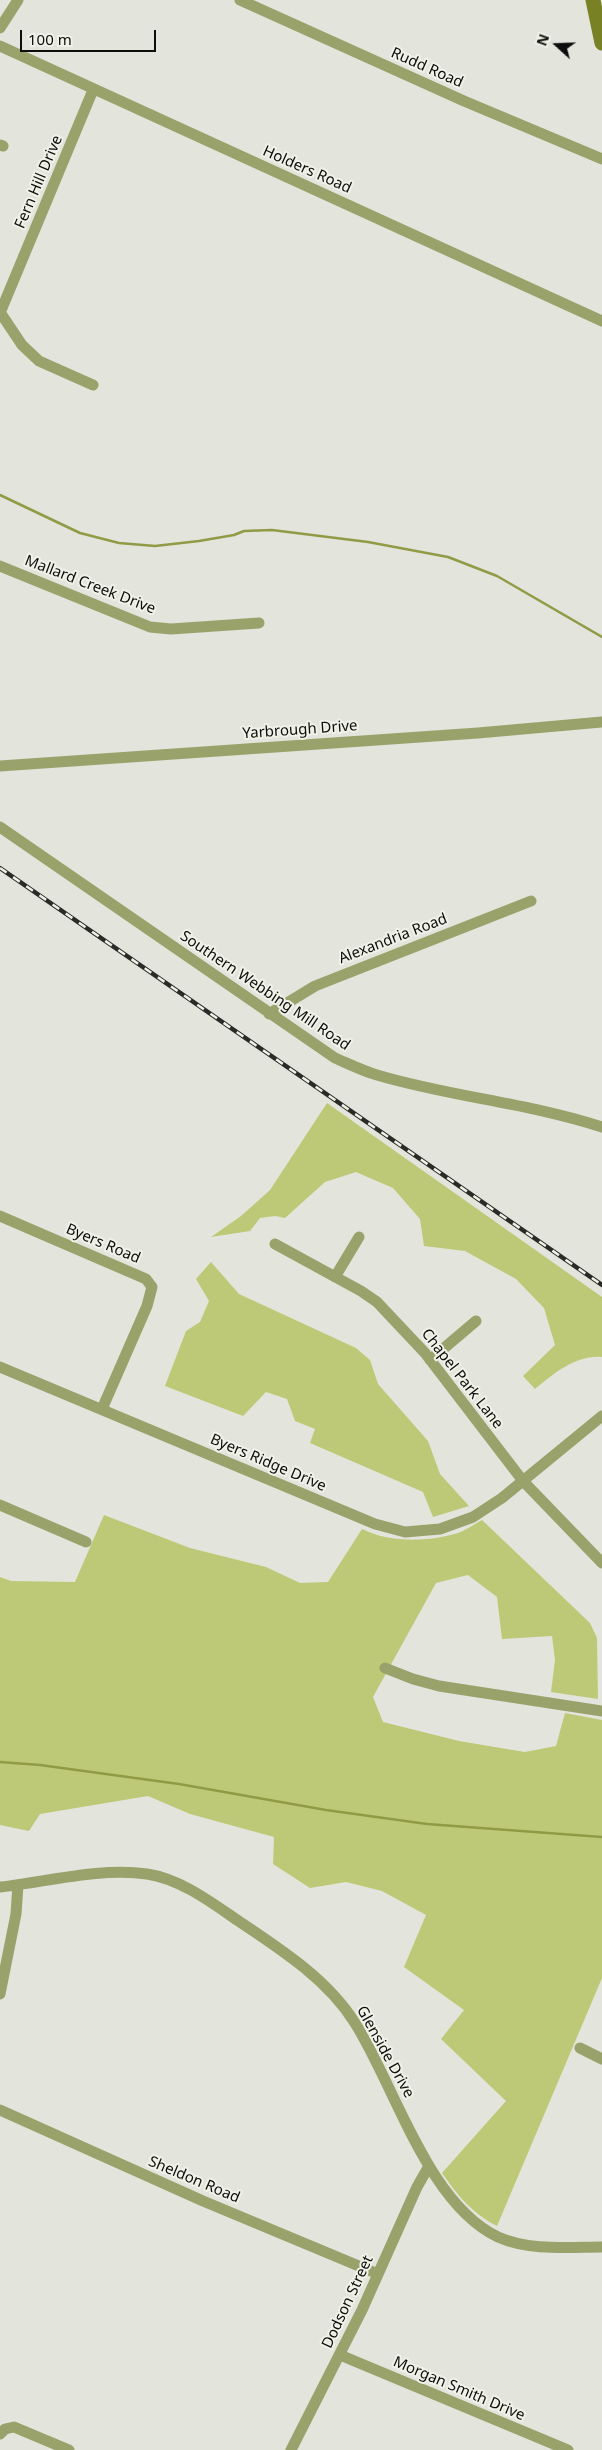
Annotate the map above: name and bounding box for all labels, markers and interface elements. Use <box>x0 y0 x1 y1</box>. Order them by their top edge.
scale bar <box>22 20 159 52</box>
north arrow <box>532 20 582 70</box>
text: 100 m <box>28 29 72 49</box>
text: N <box>532 31 553 48</box>
street label: Rudd Road <box>388 44 466 92</box>
street label: Fern Hill Drive <box>11 133 67 231</box>
street label: Holders Road <box>260 142 354 198</box>
street label: Mallard Creek Drive <box>22 552 158 618</box>
street label: Yarbrough Drive <box>242 717 358 743</box>
street label: Alexandria Road <box>336 910 450 968</box>
street label: Southern Webbing Mill Road <box>177 927 353 1055</box>
street label: Byers Road <box>63 1220 143 1268</box>
street label: Chapel Park Lane <box>417 1325 507 1433</box>
street label: Byers Ridge Drive <box>207 1430 329 1496</box>
street label: Glenside Drive <box>352 2003 418 2101</box>
street label: Sheldon Road <box>146 2153 242 2207</box>
street label: Dodson Street <box>319 2253 377 2351</box>
street label: Morgan Smith Drive <box>390 2353 528 2425</box>

